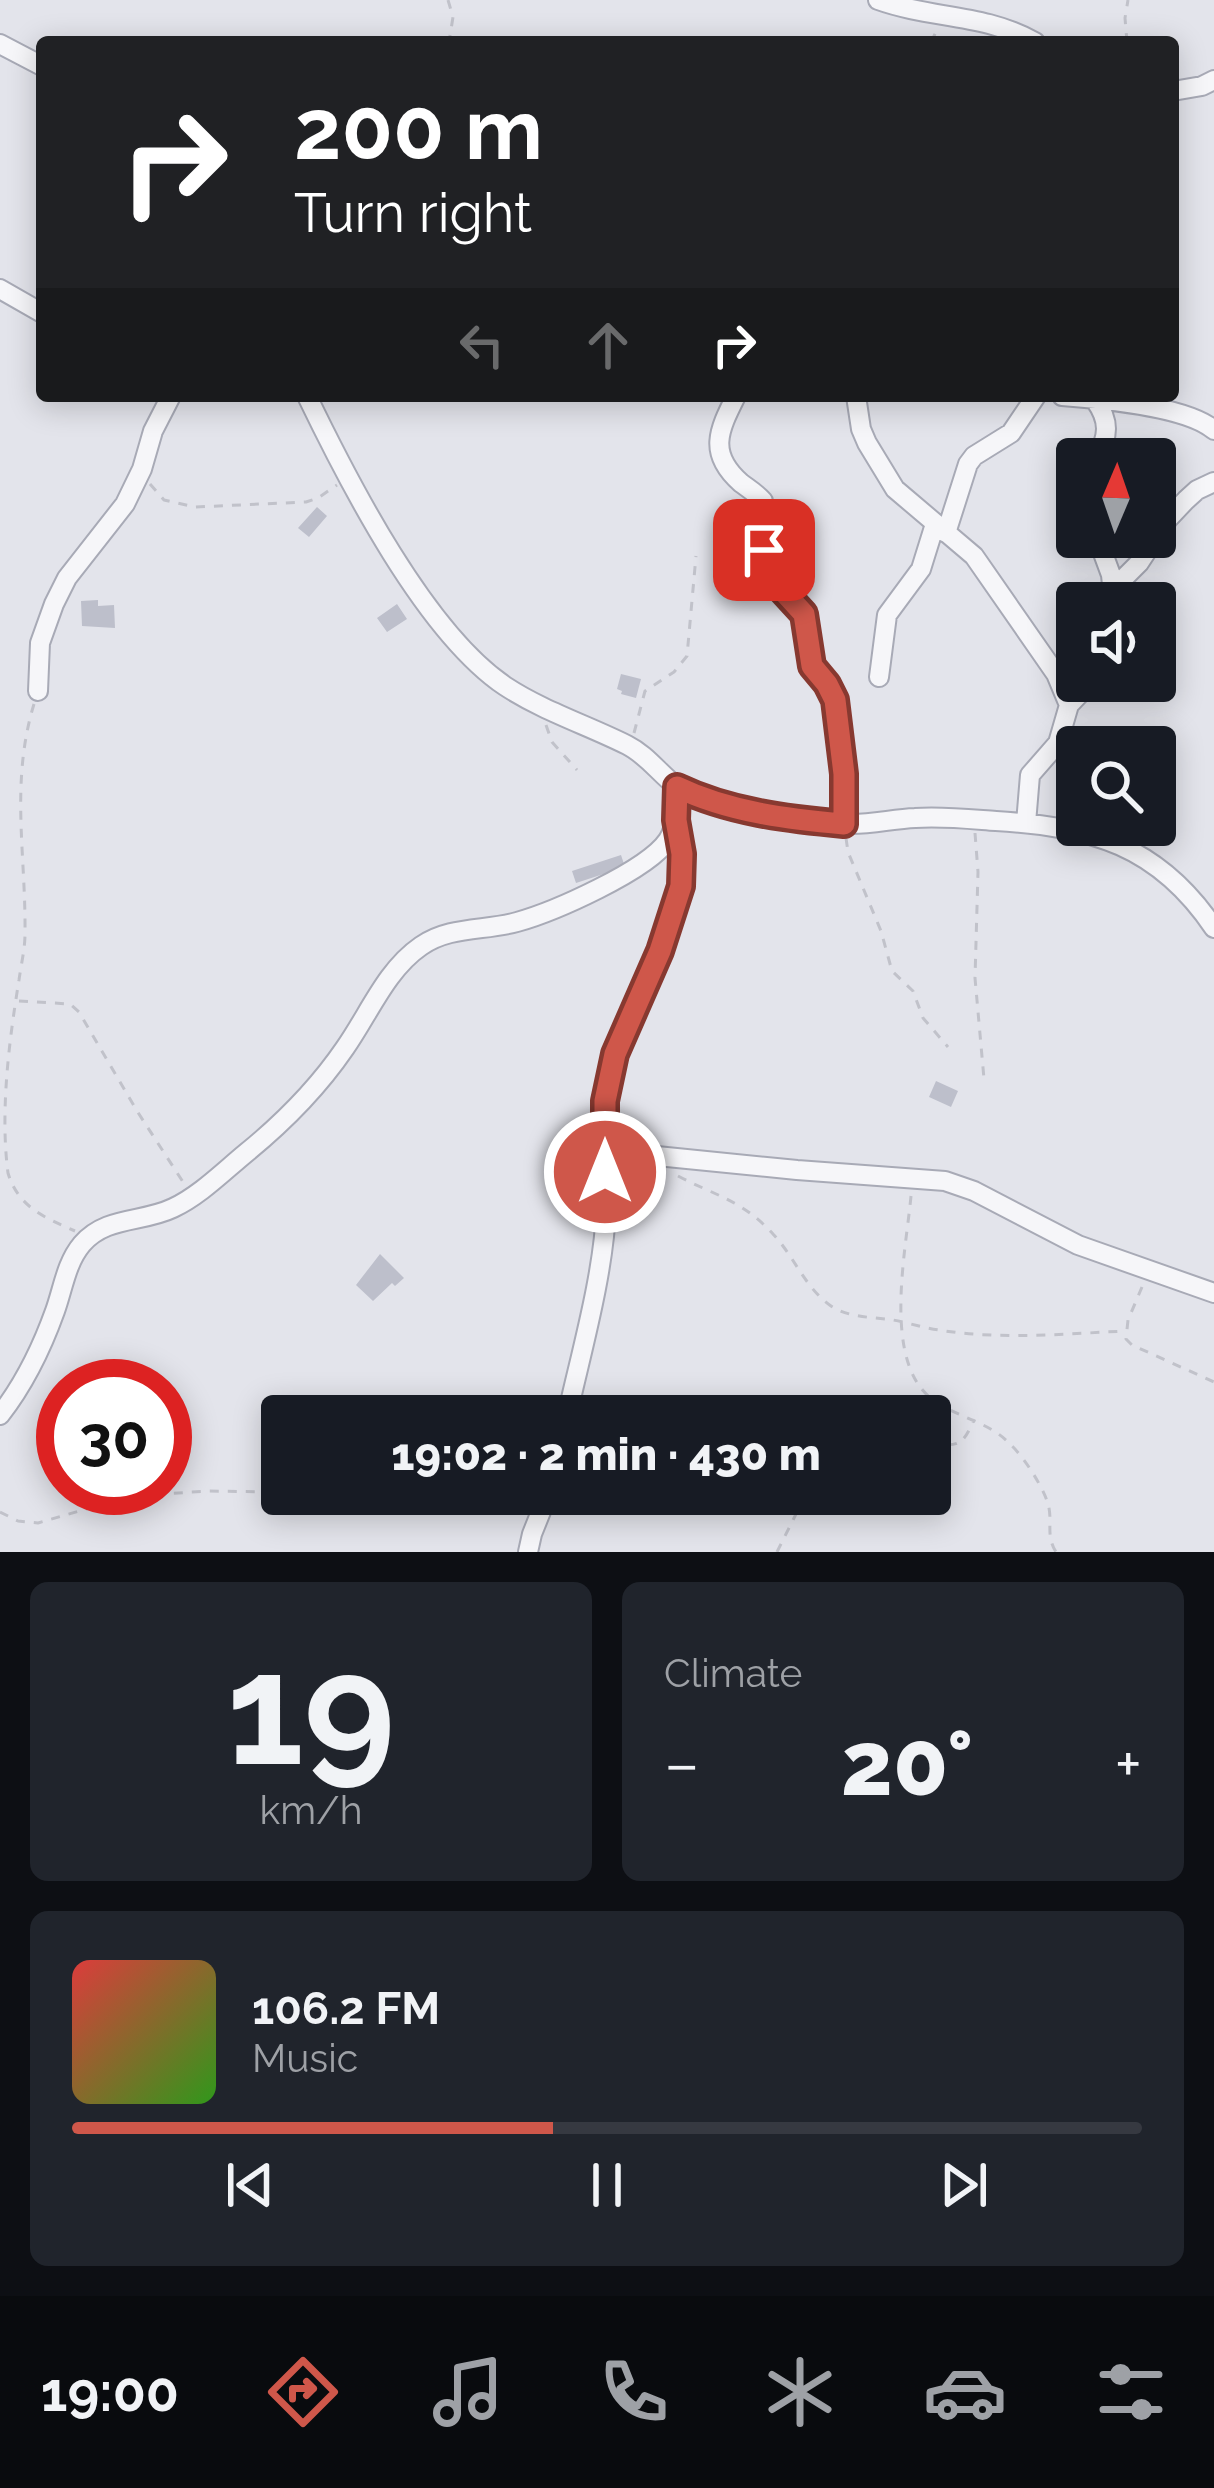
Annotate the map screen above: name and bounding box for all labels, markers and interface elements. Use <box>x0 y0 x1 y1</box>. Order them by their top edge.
text: 200 m <box>294 80 543 179</box>
icon: right <box>96 84 252 240</box>
text: Turn right <box>294 181 532 245</box>
icon: left <box>449 312 515 378</box>
icon: ahead <box>575 312 641 378</box>
icon: right <box>701 312 767 378</box>
north arrow <box>1056 438 1176 558</box>
map controls <box>1056 438 1176 846</box>
pin <box>713 499 815 601</box>
icon: arrive <box>731 517 797 583</box>
button: sound <box>1056 582 1176 702</box>
button: search <box>1056 726 1176 846</box>
position arrow <box>542 1109 668 1235</box>
speed limit sign: 30 <box>36 1359 192 1515</box>
text: 19:02 · 2 min · 430 m <box>391 1428 821 1481</box>
text: 19 <box>227 1617 395 1801</box>
text: Climate <box>664 1650 802 1696</box>
text: 20° <box>841 1710 973 1816</box>
text: − <box>664 1725 700 1802</box>
text: + <box>1115 1725 1142 1802</box>
text: km/h <box>260 1787 362 1833</box>
text: 106.2 FM <box>252 1982 440 2035</box>
text: Music <box>252 2035 358 2081</box>
icon: previous <box>217 2152 283 2218</box>
icon: pause <box>574 2152 640 2218</box>
icon: next <box>931 2152 997 2218</box>
icon: directions <box>261 2350 345 2434</box>
icon: music <box>426 2350 510 2434</box>
icon: phone <box>592 2350 676 2434</box>
icon: climate <box>758 2350 842 2434</box>
icon: car <box>923 2350 1007 2434</box>
icon: filters <box>1089 2350 1173 2434</box>
text: 19:00 <box>41 2360 179 2424</box>

